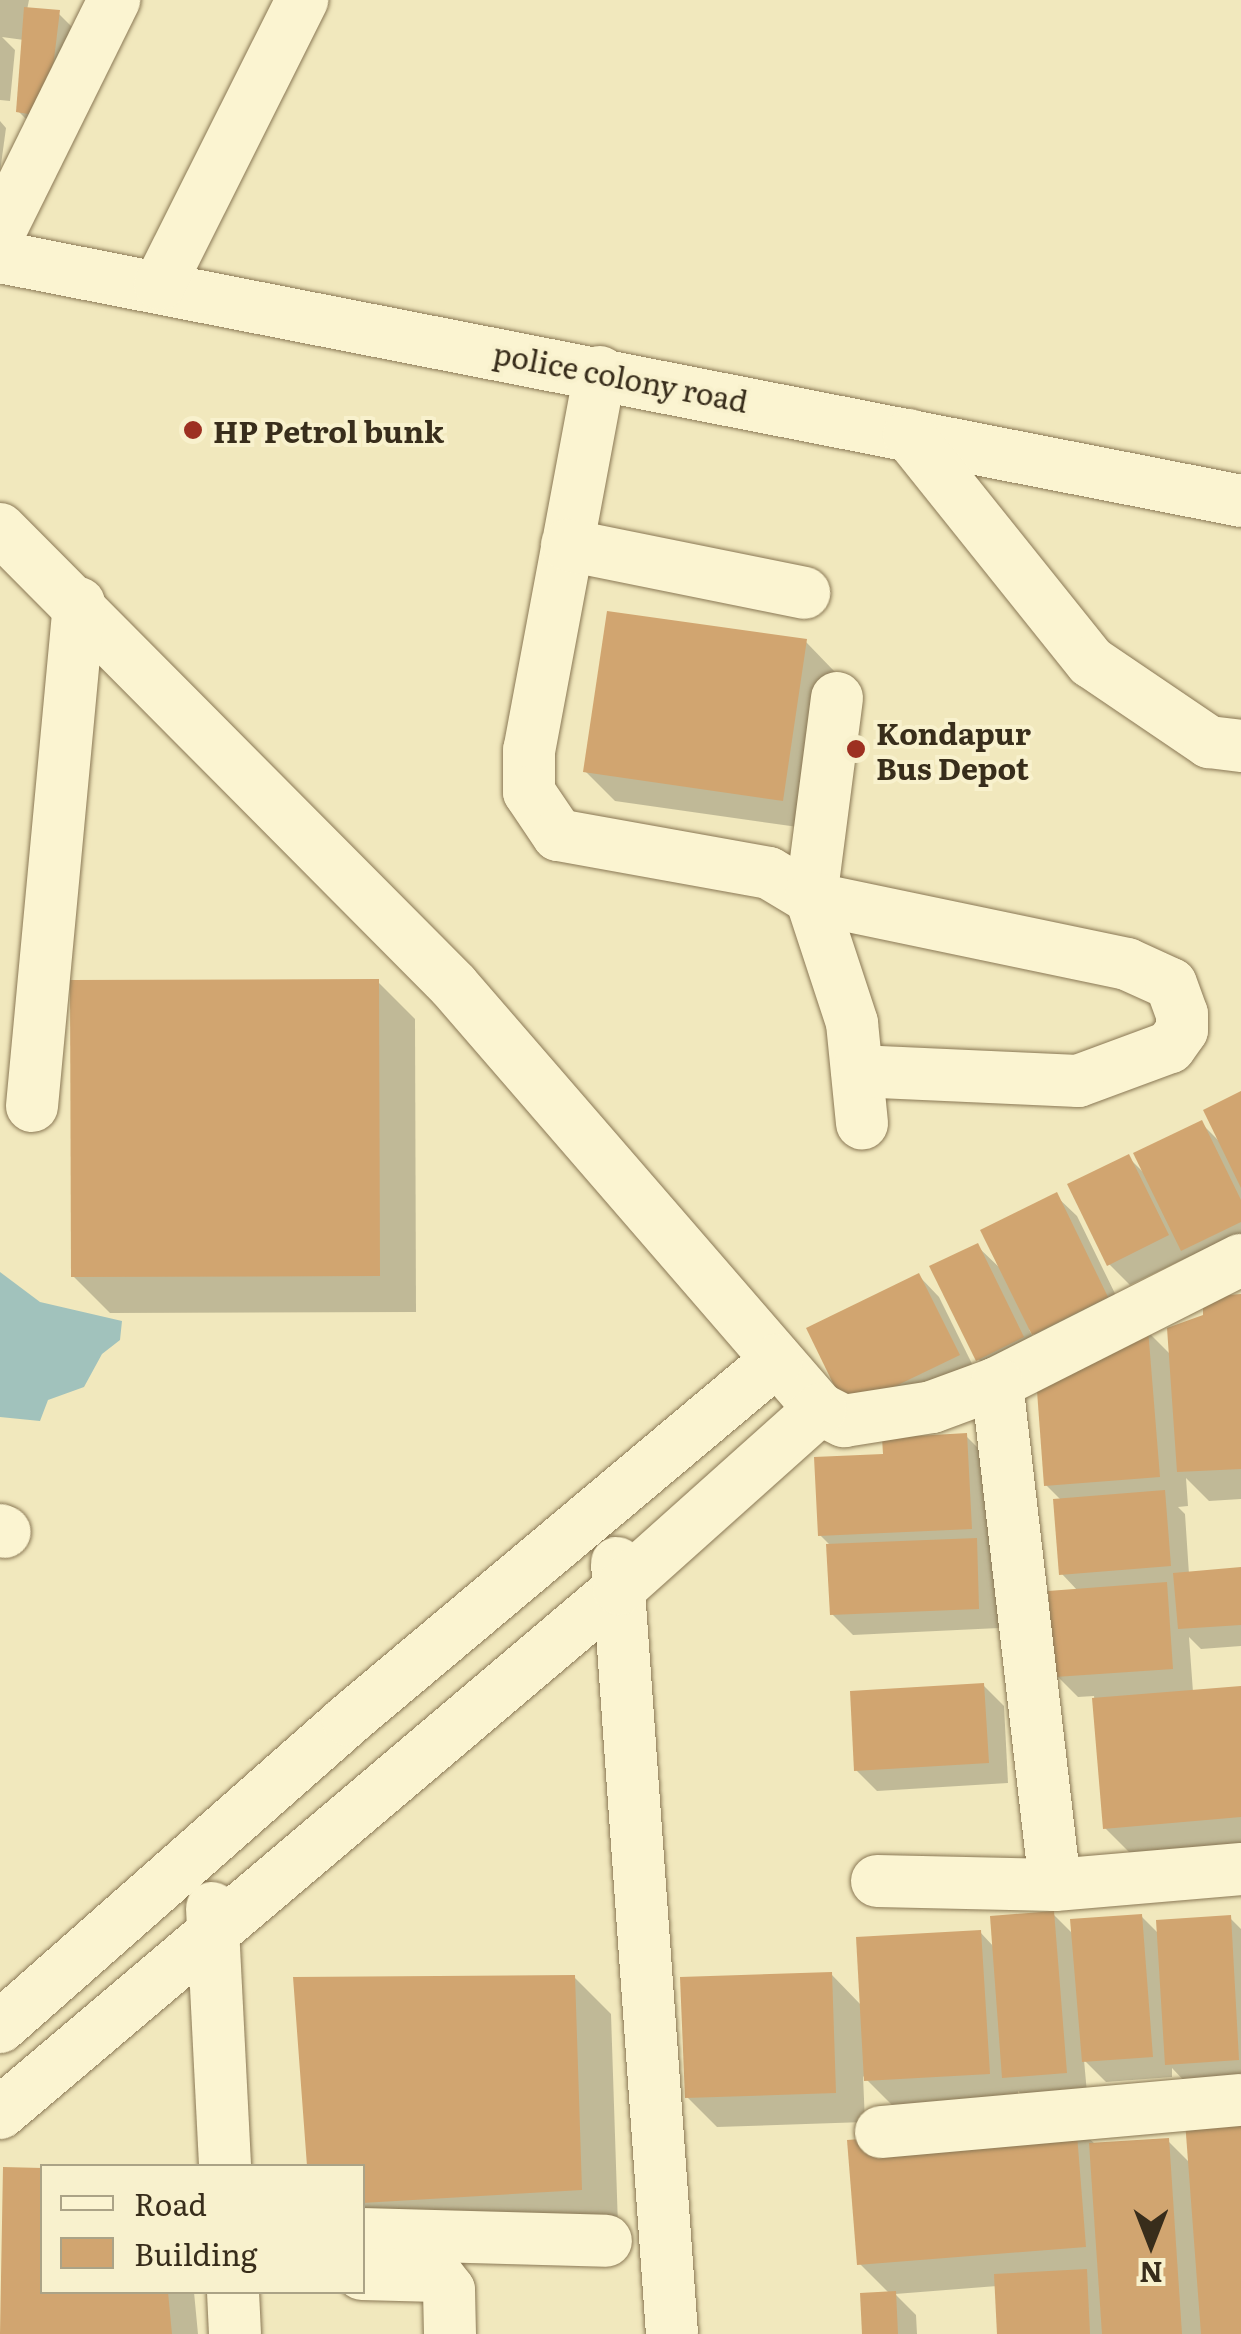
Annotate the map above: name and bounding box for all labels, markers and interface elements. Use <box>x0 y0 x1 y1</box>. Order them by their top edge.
street label: police colony road <box>491 334 751 418</box>
place label: HP Petrol bunk <box>213 412 444 448</box>
marker: HP Petrol bunk <box>182 419 204 441</box>
place label: Kondapur Bus Depot <box>876 714 1031 784</box>
marker: Kondapur Bus Depot <box>845 738 867 760</box>
legend <box>40 2164 365 2294</box>
text: Road <box>134 2181 207 2225</box>
north arrow <box>1101 2194 1201 2294</box>
text: Building <box>134 2231 258 2275</box>
text: N <box>1139 2253 1163 2295</box>

